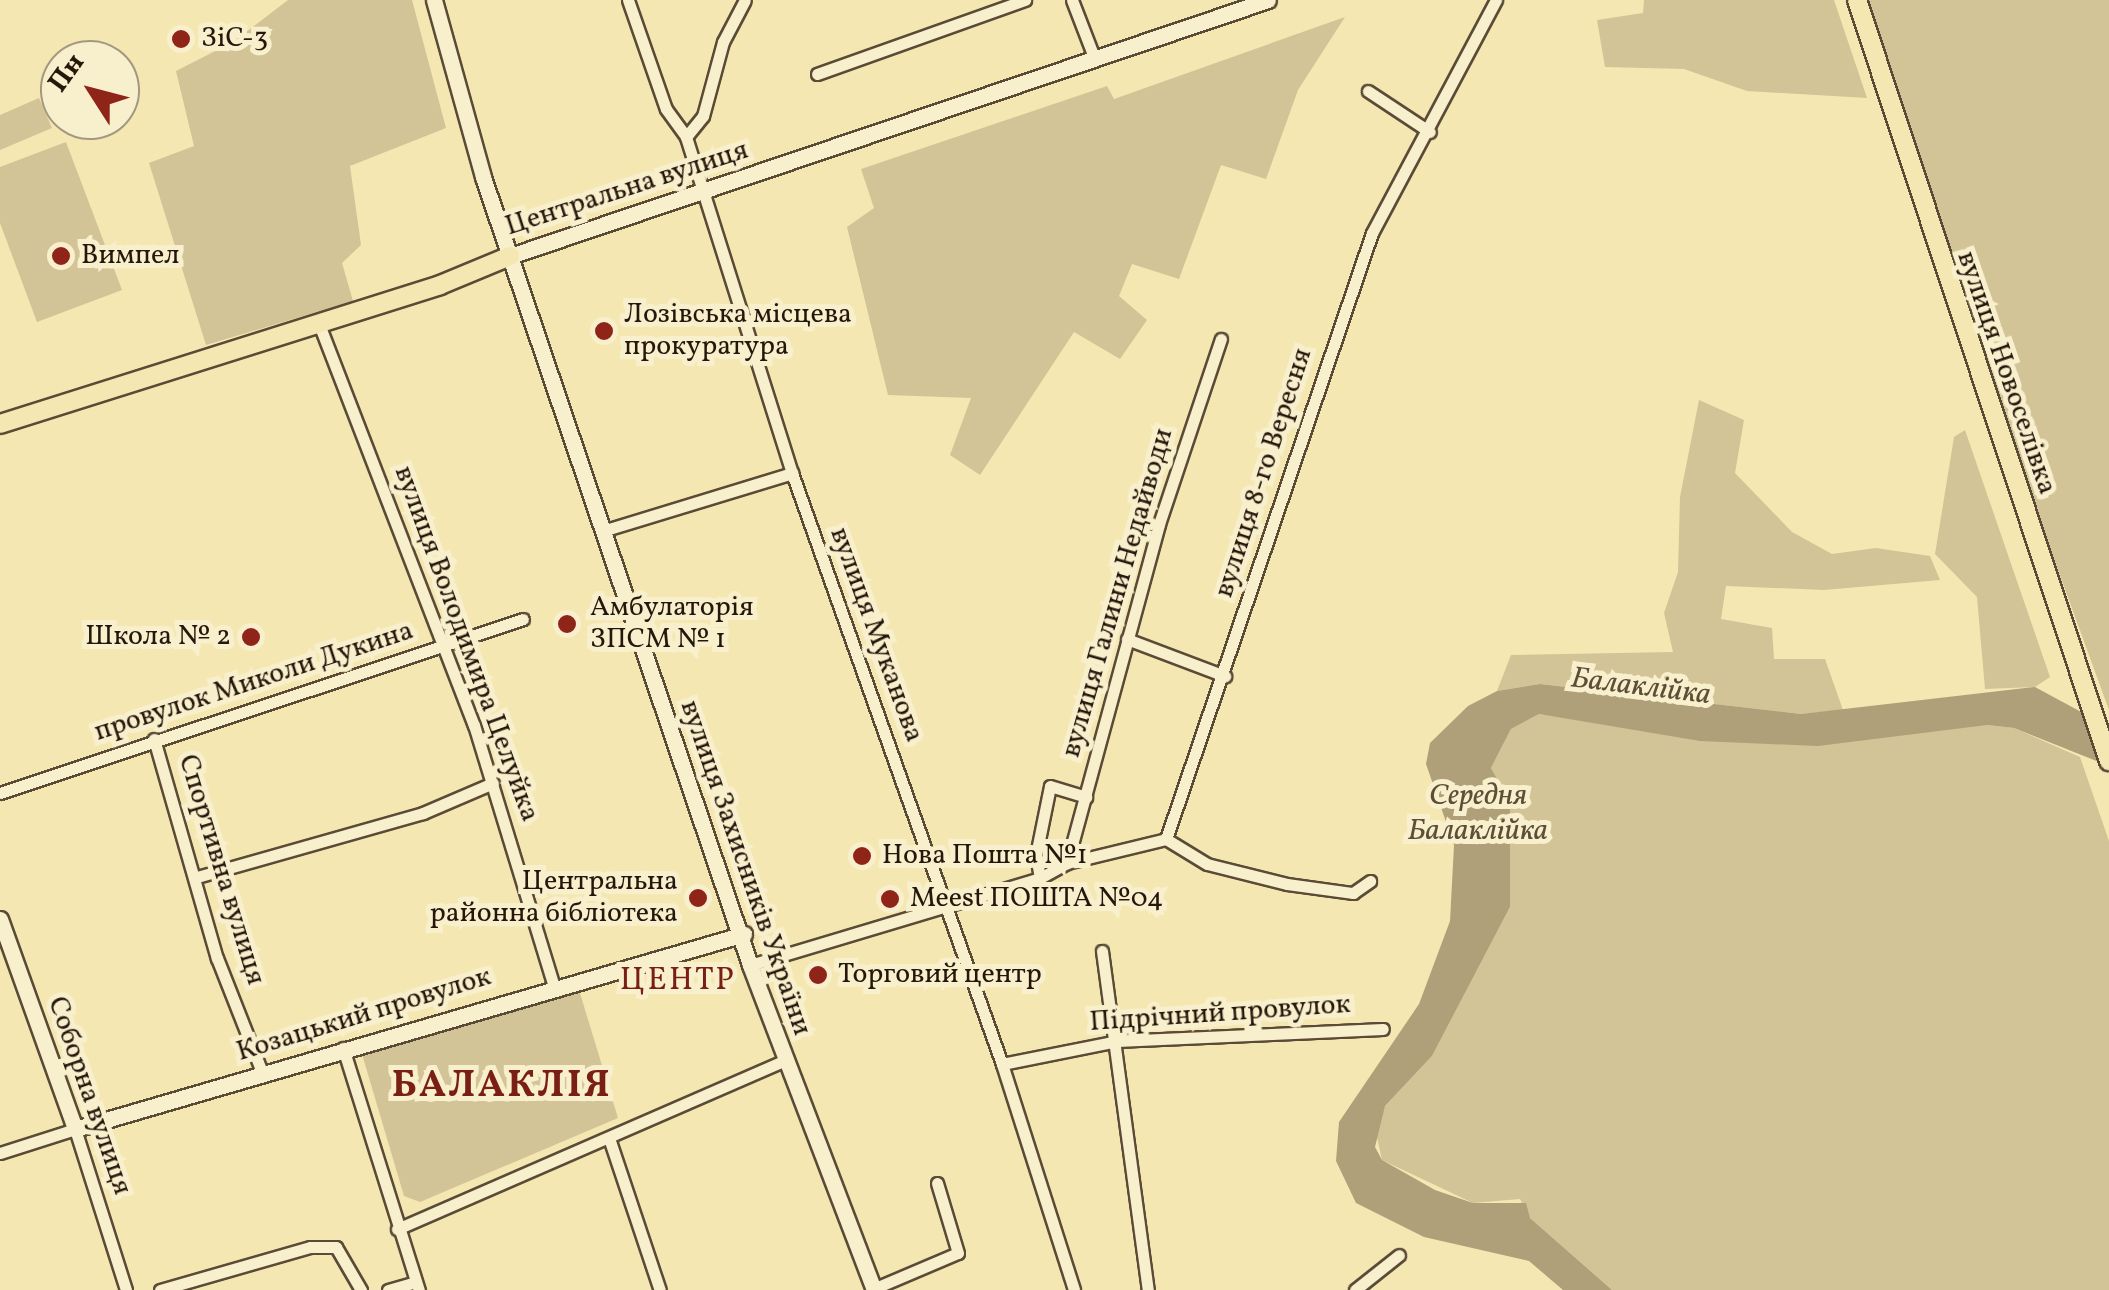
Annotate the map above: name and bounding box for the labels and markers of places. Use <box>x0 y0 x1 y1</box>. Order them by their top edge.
place label: ЗіС-3 <box>201 22 268 56</box>
marker: ЗіС-3 <box>170 28 192 50</box>
place label: Вимпел <box>81 239 180 273</box>
marker: Вимпел <box>50 245 72 267</box>
place label: Лозівська місцева прокуратура <box>624 298 852 364</box>
marker: Лозівська місцева прокуратура <box>593 320 615 342</box>
place label: Амбулаторія ЗПСМ № 1 <box>590 591 754 657</box>
marker: Амбулаторія ЗПСМ № 1 <box>554 611 580 637</box>
place label: Школа № 2 <box>85 620 231 654</box>
marker: Школа № 2 <box>240 626 262 648</box>
place label: Нова Пошта №1 <box>882 839 1088 873</box>
marker: Нова Пошта №1 <box>851 845 873 867</box>
place label: Центральна районна бібліотека <box>430 865 678 931</box>
place label: Meest ПОШТА №04 <box>910 882 1164 916</box>
marker: Центральна районна бібліотека <box>687 887 709 909</box>
marker: Meest ПОШТА №04 <box>879 888 901 910</box>
place label: Торговий центр <box>838 958 1042 992</box>
marker: Торговий центр <box>807 964 829 986</box>

